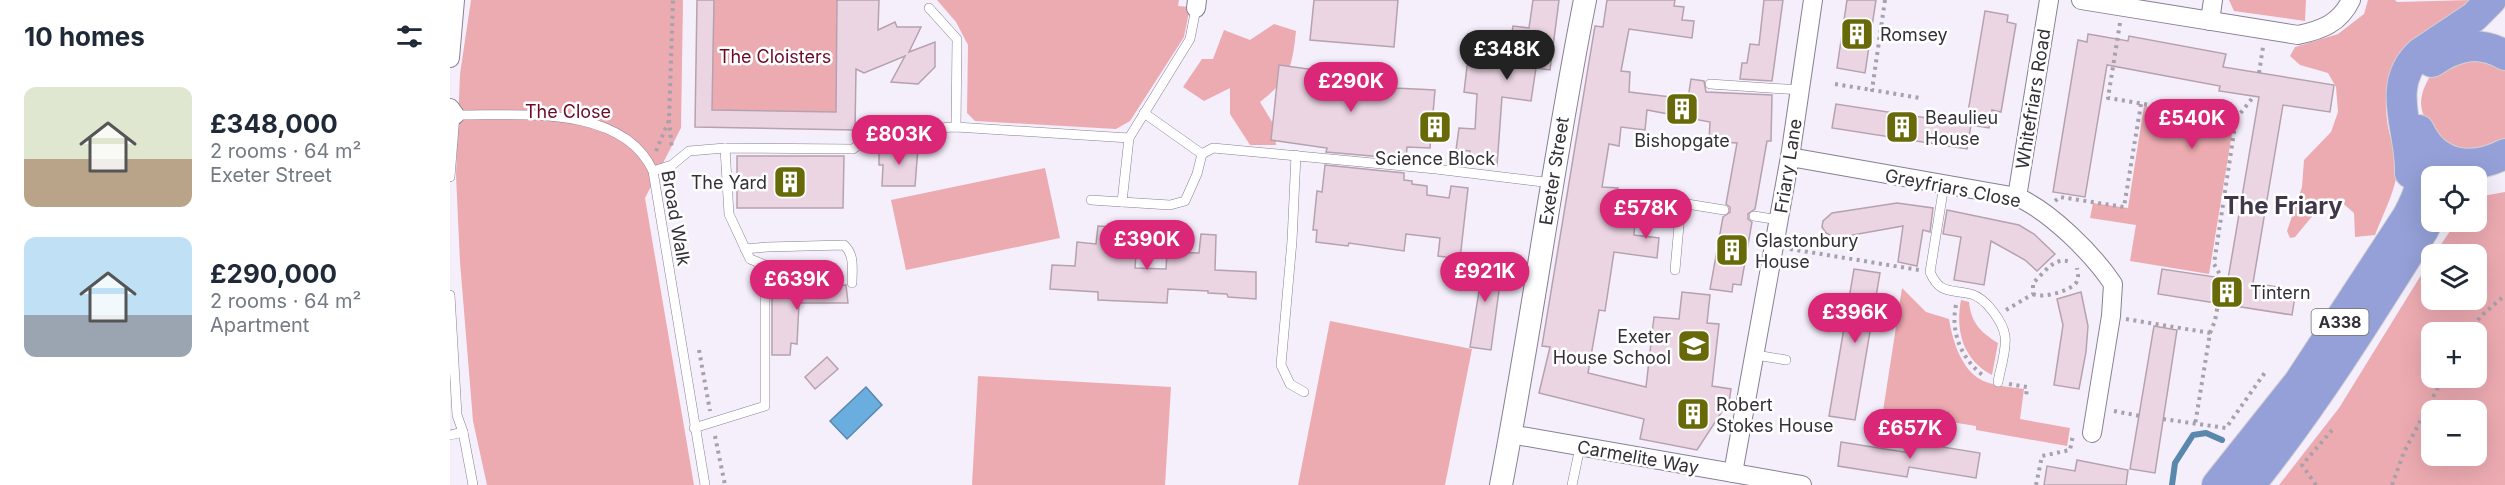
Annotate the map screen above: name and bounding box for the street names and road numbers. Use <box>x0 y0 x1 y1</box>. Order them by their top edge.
street label: Whitefriars Road <box>2012 27 2054 171</box>
street label: Exeter Street <box>1535 115 1573 227</box>
street label: Friary Lane <box>1770 117 1806 215</box>
street label: Greyfriars Close <box>1883 165 2023 211</box>
street label: Broad Walk <box>657 169 695 267</box>
road number: A338 <box>2312 309 2368 335</box>
street label: Carmelite Way <box>1575 436 1701 478</box>

